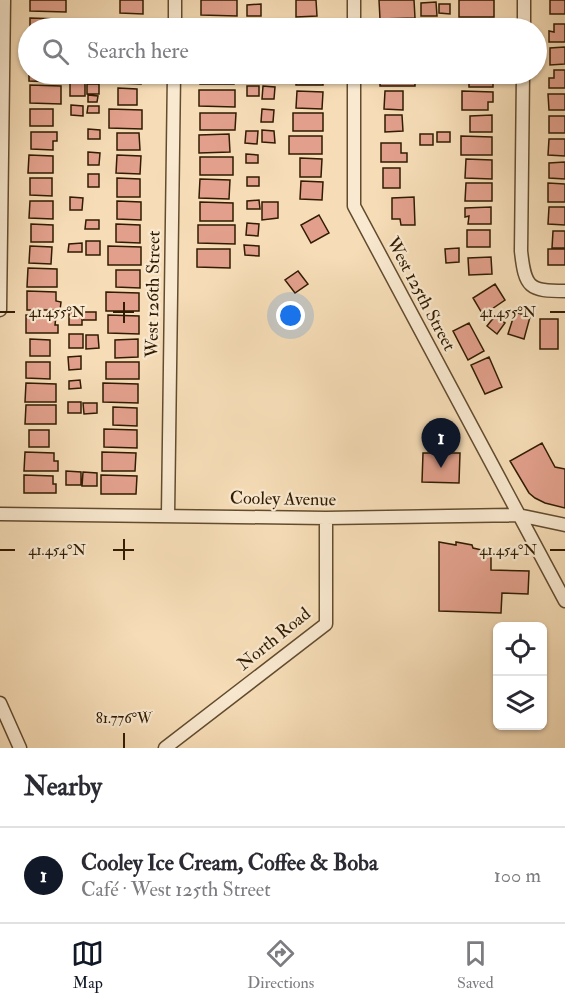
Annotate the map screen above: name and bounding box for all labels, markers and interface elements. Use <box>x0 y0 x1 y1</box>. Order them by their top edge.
search box <box>18 18 547 84</box>
icon: search <box>39 35 72 68</box>
text: Search here <box>87 37 189 65</box>
street label: West 126th Street <box>140 230 166 359</box>
street label: West 125th Street <box>381 232 461 355</box>
your location <box>276 301 305 330</box>
text: 41.455°N <box>29 303 86 322</box>
text: 41.455°N <box>480 303 537 322</box>
pin: 1 <box>422 418 460 468</box>
street label: Cooley Avenue <box>230 487 337 511</box>
text: 41.454°N <box>28 541 86 560</box>
text: 41.454°N <box>479 541 537 560</box>
street label: North Road <box>233 602 315 676</box>
map controls <box>493 622 547 730</box>
button: locate <box>493 622 547 676</box>
button: layers <box>493 676 547 730</box>
text: 81.776°W <box>96 709 153 728</box>
text: Nearby <box>24 771 102 803</box>
text: Cooley Ice Cream, Coffee & Boba <box>81 849 378 877</box>
text: 1 <box>40 863 47 888</box>
text: 100 m <box>494 863 541 888</box>
text: Café · West 125th Street <box>81 877 271 902</box>
tab: Map <box>71 937 104 993</box>
tab: Directions <box>247 937 314 993</box>
tab: Saved <box>457 937 494 993</box>

